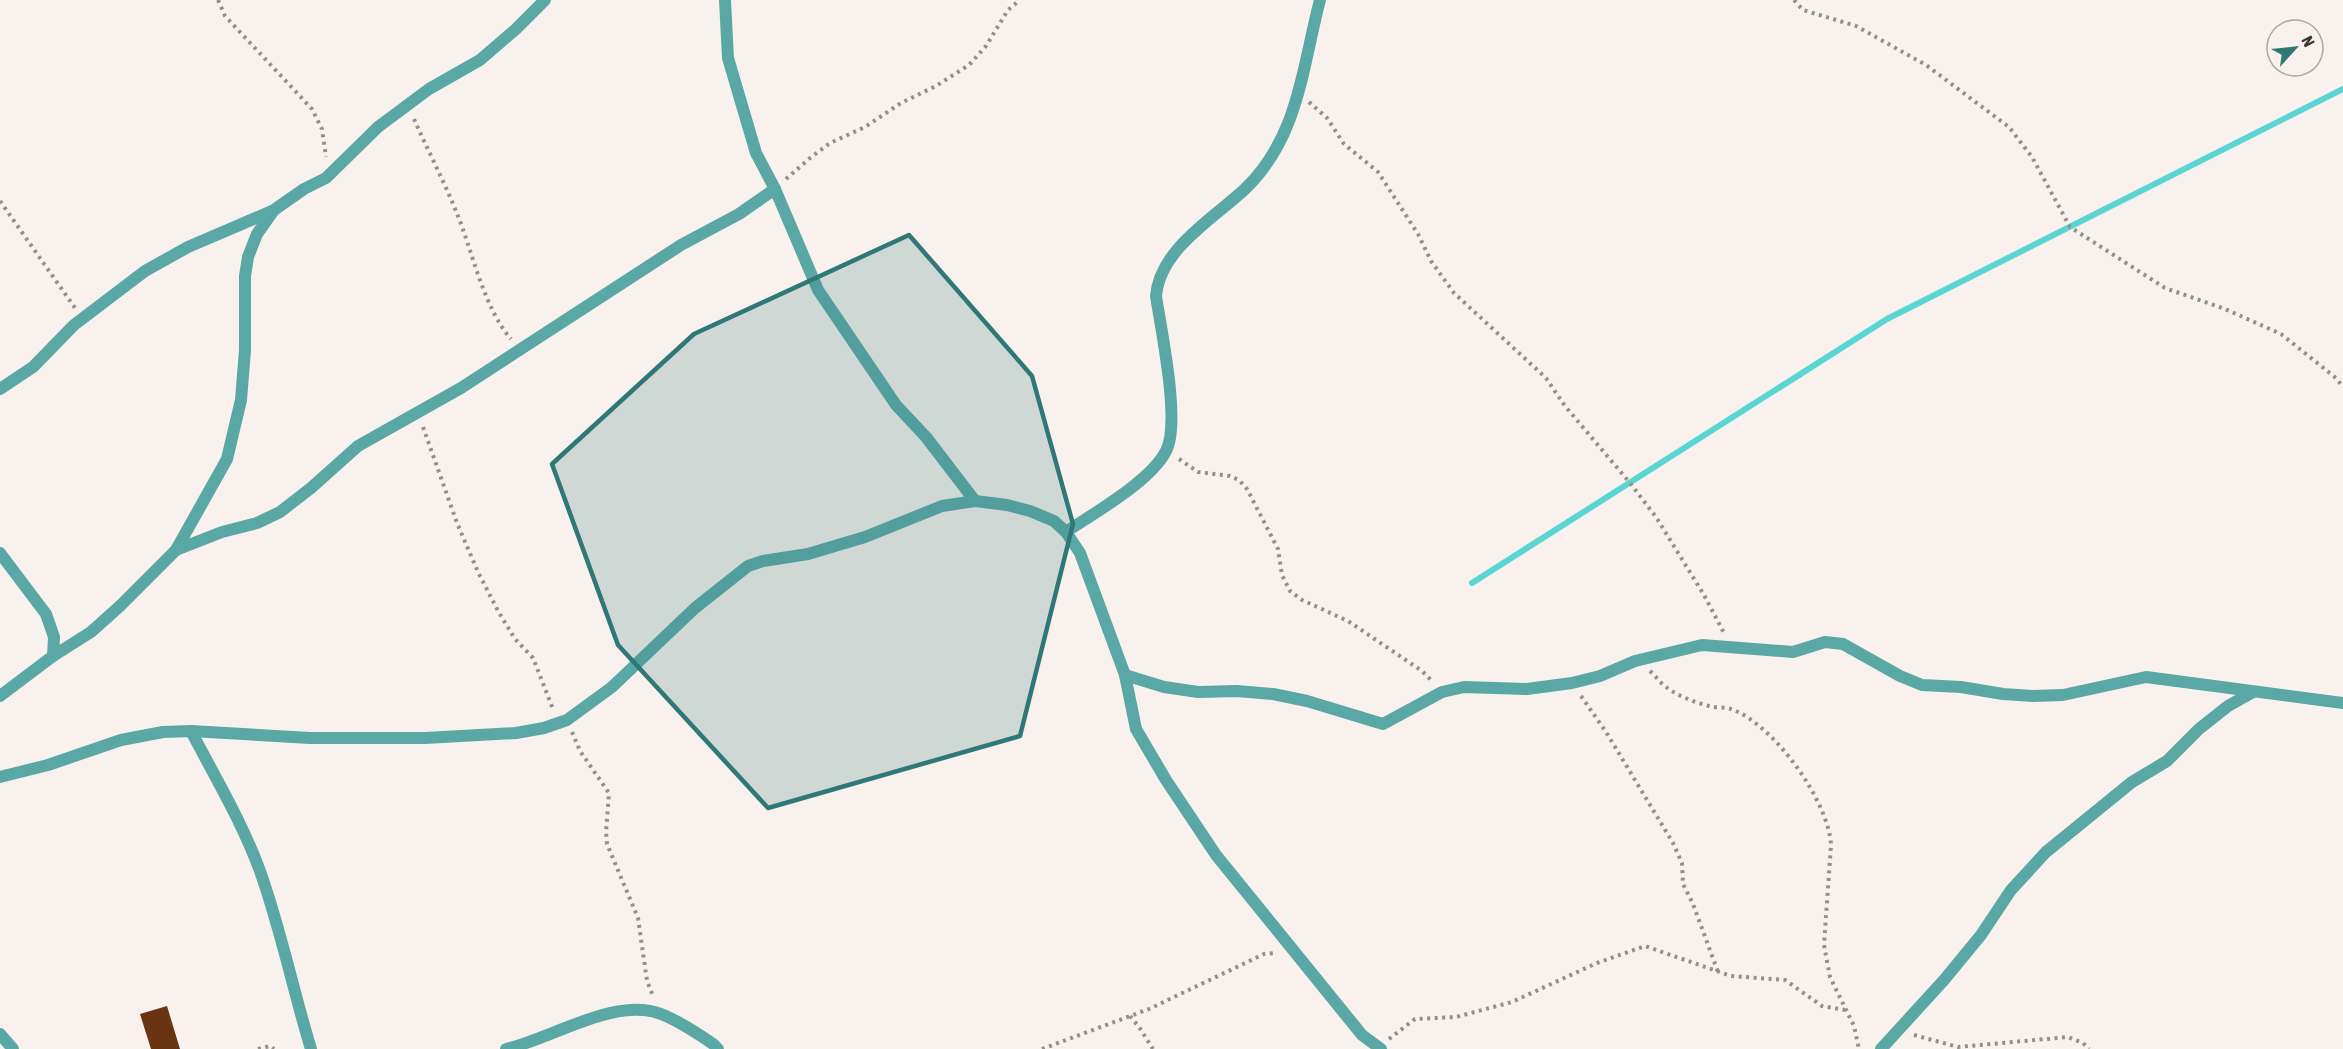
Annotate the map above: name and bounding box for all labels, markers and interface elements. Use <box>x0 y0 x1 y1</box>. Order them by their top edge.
north arrow <box>2265 18 2325 78</box>
text: N <box>2298 33 2319 49</box>

